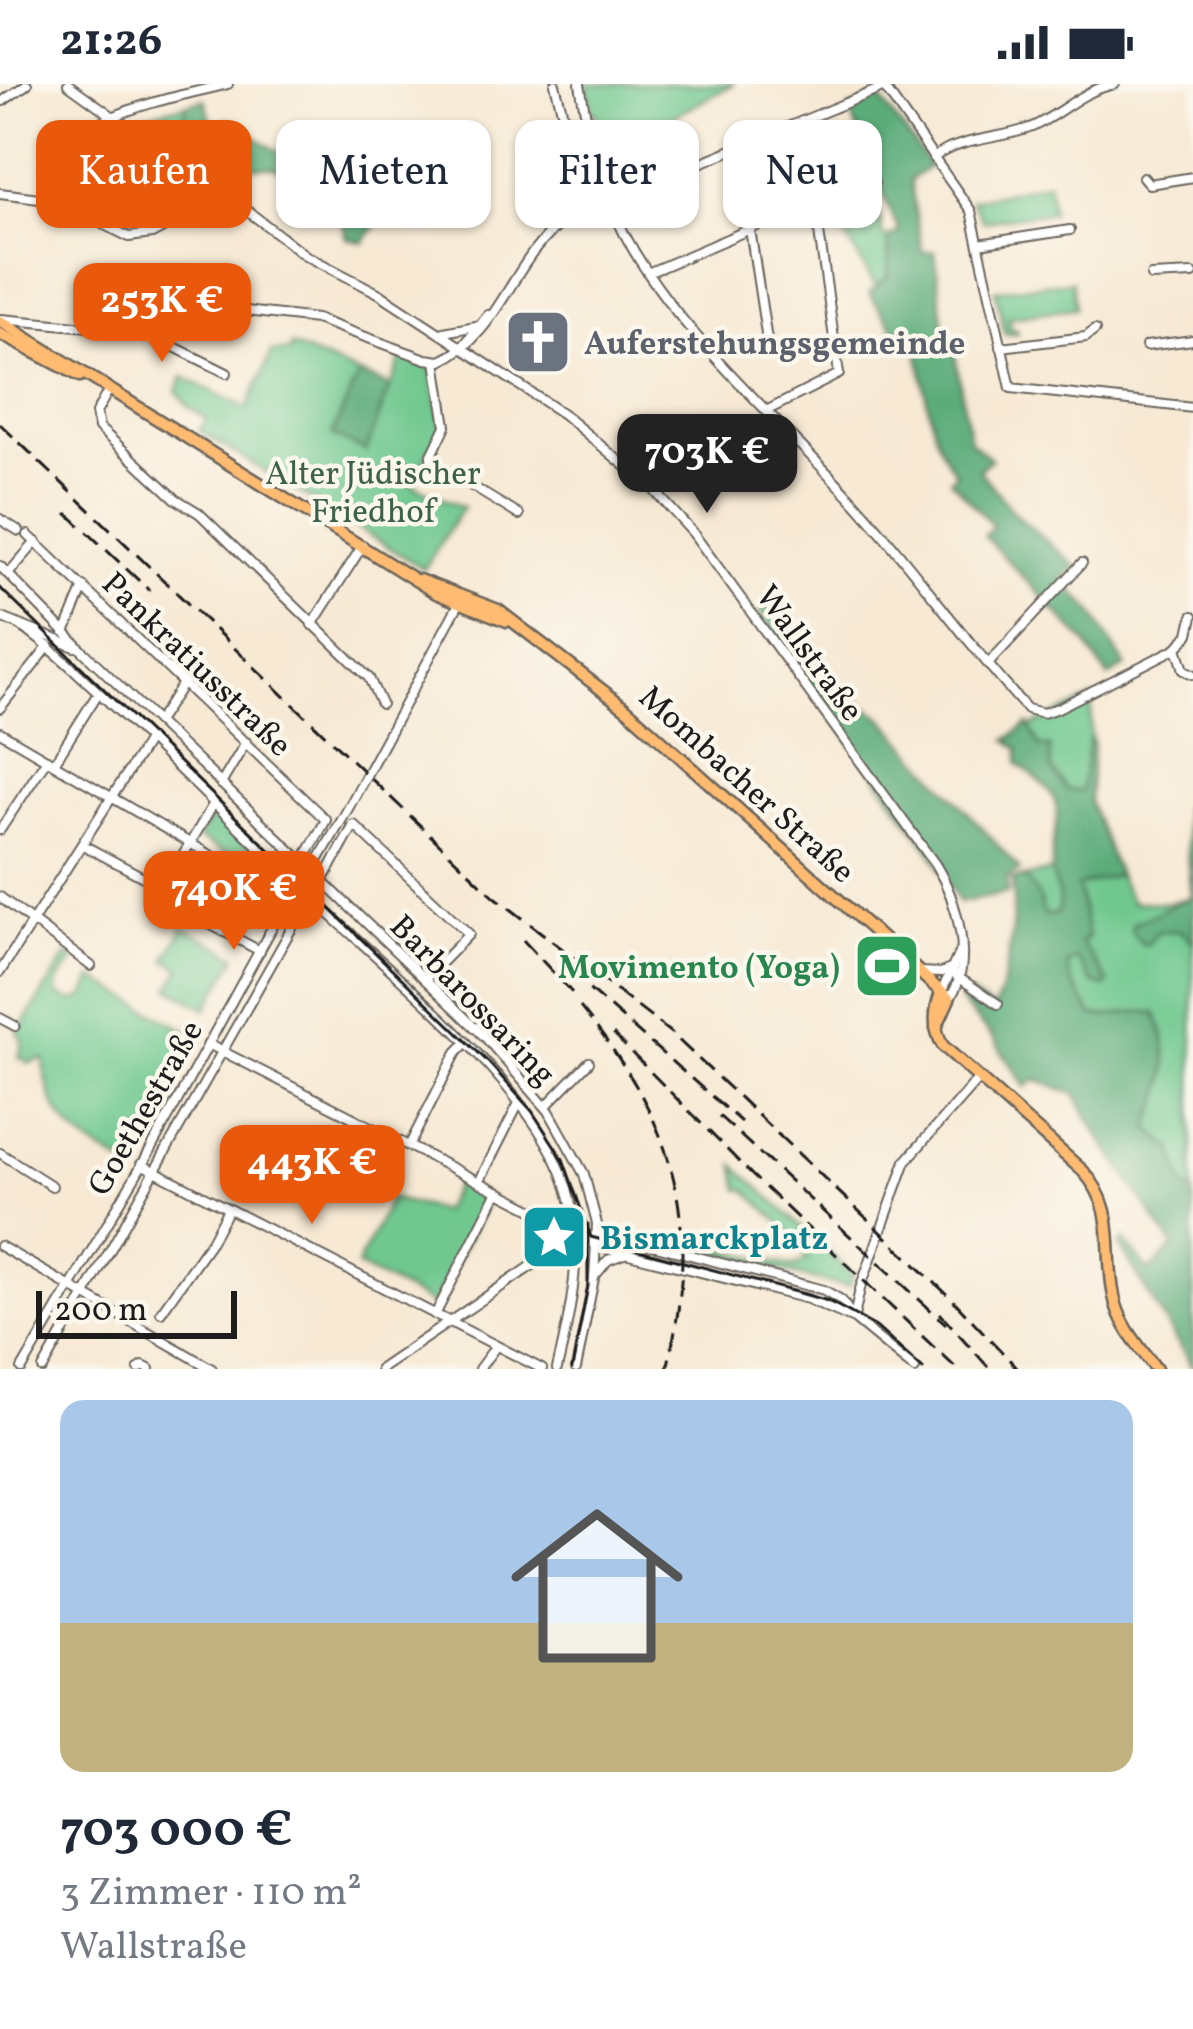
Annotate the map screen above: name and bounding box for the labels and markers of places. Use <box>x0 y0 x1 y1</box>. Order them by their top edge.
pin: 253K € <box>64 263 260 365</box>
church icon: Auferstehungsgemeinde <box>503 307 573 377</box>
place label: Auferstehungsgemeinde <box>584 323 965 369</box>
pin: 703K € <box>609 414 805 516</box>
pin: 740K € <box>136 851 332 953</box>
sports icon: Movimento (Yoga) <box>852 931 922 1001</box>
place label: Movimento (Yoga) <box>558 947 840 993</box>
pin: 443K € <box>214 1125 410 1227</box>
place icon: Bismarckplatz <box>519 1202 589 1272</box>
place label: Bismarckplatz <box>600 1218 828 1264</box>

